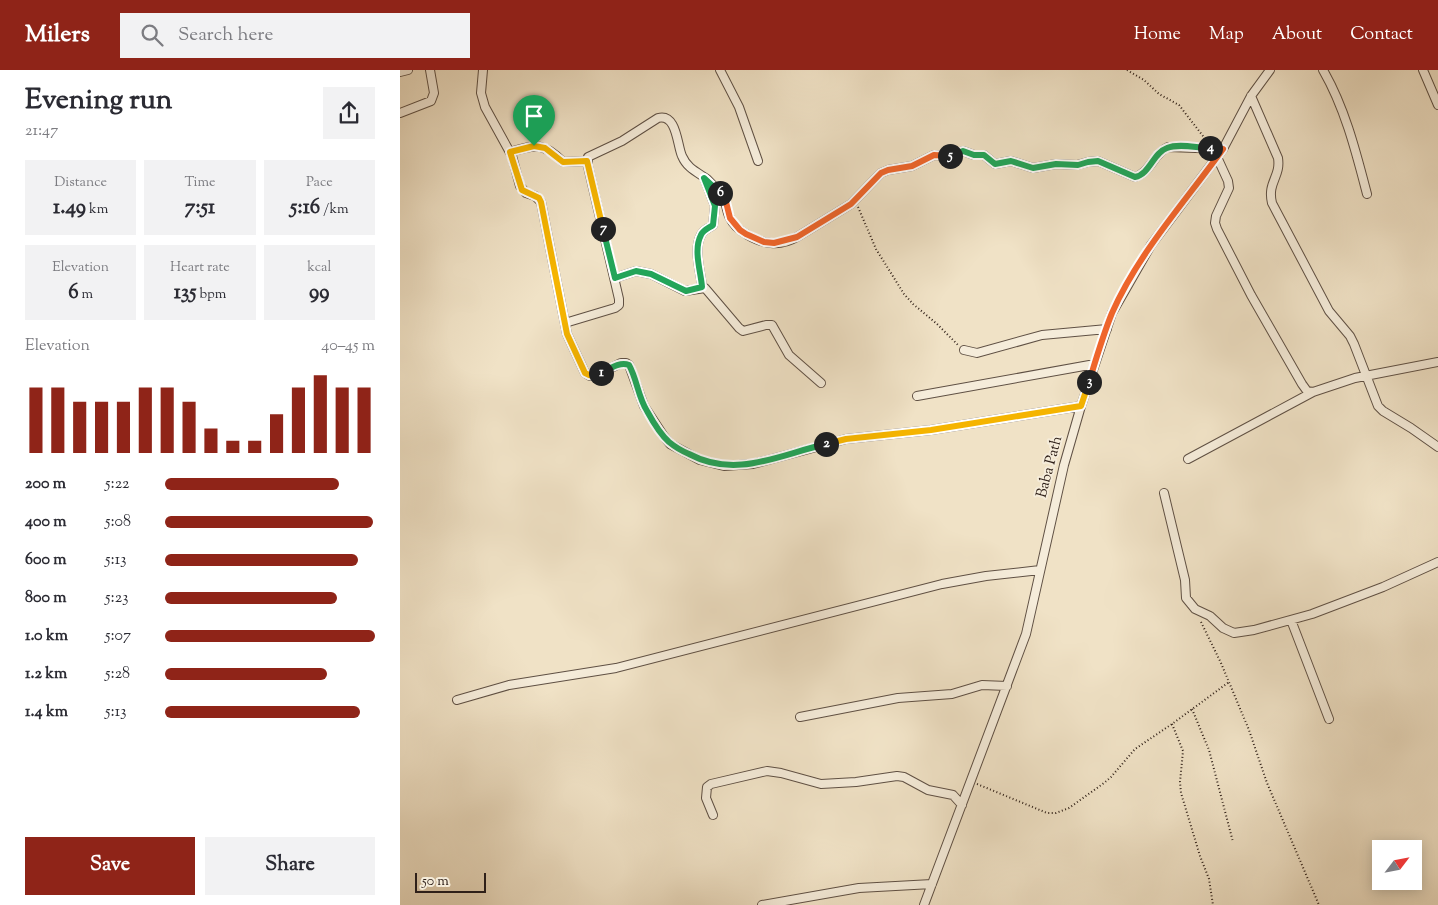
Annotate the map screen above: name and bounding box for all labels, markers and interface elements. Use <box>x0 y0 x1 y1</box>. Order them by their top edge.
search box <box>120 13 470 58</box>
text: Milers <box>25 18 90 52</box>
icon: search <box>138 21 166 49</box>
text: Search here <box>178 22 273 49</box>
text: Home <box>1134 22 1181 48</box>
text: Map <box>1209 22 1244 48</box>
text: About <box>1272 22 1322 48</box>
text: Contact <box>1350 22 1413 48</box>
text: Evening run <box>25 81 172 121</box>
button: share <box>323 87 375 139</box>
pin <box>513 95 555 146</box>
icon: arrive <box>520 102 548 130</box>
text: 21:47 <box>25 120 58 143</box>
pin: 4 <box>1198 136 1222 160</box>
text: 4 <box>1207 138 1214 158</box>
pin: 5 <box>938 144 962 168</box>
text: 5 <box>948 146 953 166</box>
text: Distance <box>54 173 107 193</box>
text: Time <box>184 173 216 193</box>
text: Pace <box>306 173 333 193</box>
pin: 6 <box>708 180 732 206</box>
text: 6 <box>717 183 724 203</box>
text: 1.49 <box>53 193 86 223</box>
text: 7:51 <box>185 193 215 223</box>
text: 5:16 <box>290 193 320 223</box>
text: km <box>86 200 108 220</box>
text: /km <box>320 200 349 220</box>
pin: 7 <box>590 216 616 242</box>
text: 7 <box>600 219 607 239</box>
text: Elevation <box>52 258 109 278</box>
text: Heart rate <box>170 258 230 278</box>
text: kcal <box>307 258 331 278</box>
text: 6 <box>68 278 79 308</box>
text: 135 <box>174 278 196 308</box>
text: 99 <box>309 278 330 308</box>
text: m <box>79 285 93 305</box>
text: bpm <box>196 285 226 305</box>
text: Elevation <box>25 335 90 358</box>
text: 40–45 m <box>321 335 375 358</box>
pin: 1 <box>588 360 614 386</box>
text: 1 <box>599 363 604 383</box>
pin: 3 <box>1076 370 1102 394</box>
text: 3 <box>1087 372 1092 392</box>
pin: 2 <box>814 432 838 456</box>
street label: Baba Path <box>1032 433 1068 500</box>
text: 2 <box>823 434 830 454</box>
text: 200 m <box>25 473 66 496</box>
text: 5:22 <box>105 473 130 496</box>
text: 400 m <box>25 511 67 534</box>
text: 5:08 <box>105 511 131 534</box>
text: 600 m <box>25 549 67 572</box>
text: 5:13 <box>105 549 127 572</box>
text: 800 m <box>25 587 67 610</box>
text: 5:23 <box>105 587 129 610</box>
text: 1.0 km <box>25 625 68 648</box>
text: 5:07 <box>105 625 131 648</box>
text: 1.2 km <box>25 663 67 686</box>
text: 5:28 <box>105 663 130 686</box>
text: 1.4 km <box>25 701 68 724</box>
text: 5:13 <box>105 701 127 724</box>
button: Save <box>25 837 195 895</box>
button: Share <box>205 837 375 895</box>
north arrow <box>1372 840 1422 890</box>
map controls <box>1372 840 1422 890</box>
scale bar <box>415 870 486 893</box>
text: 50 m <box>422 872 449 892</box>

